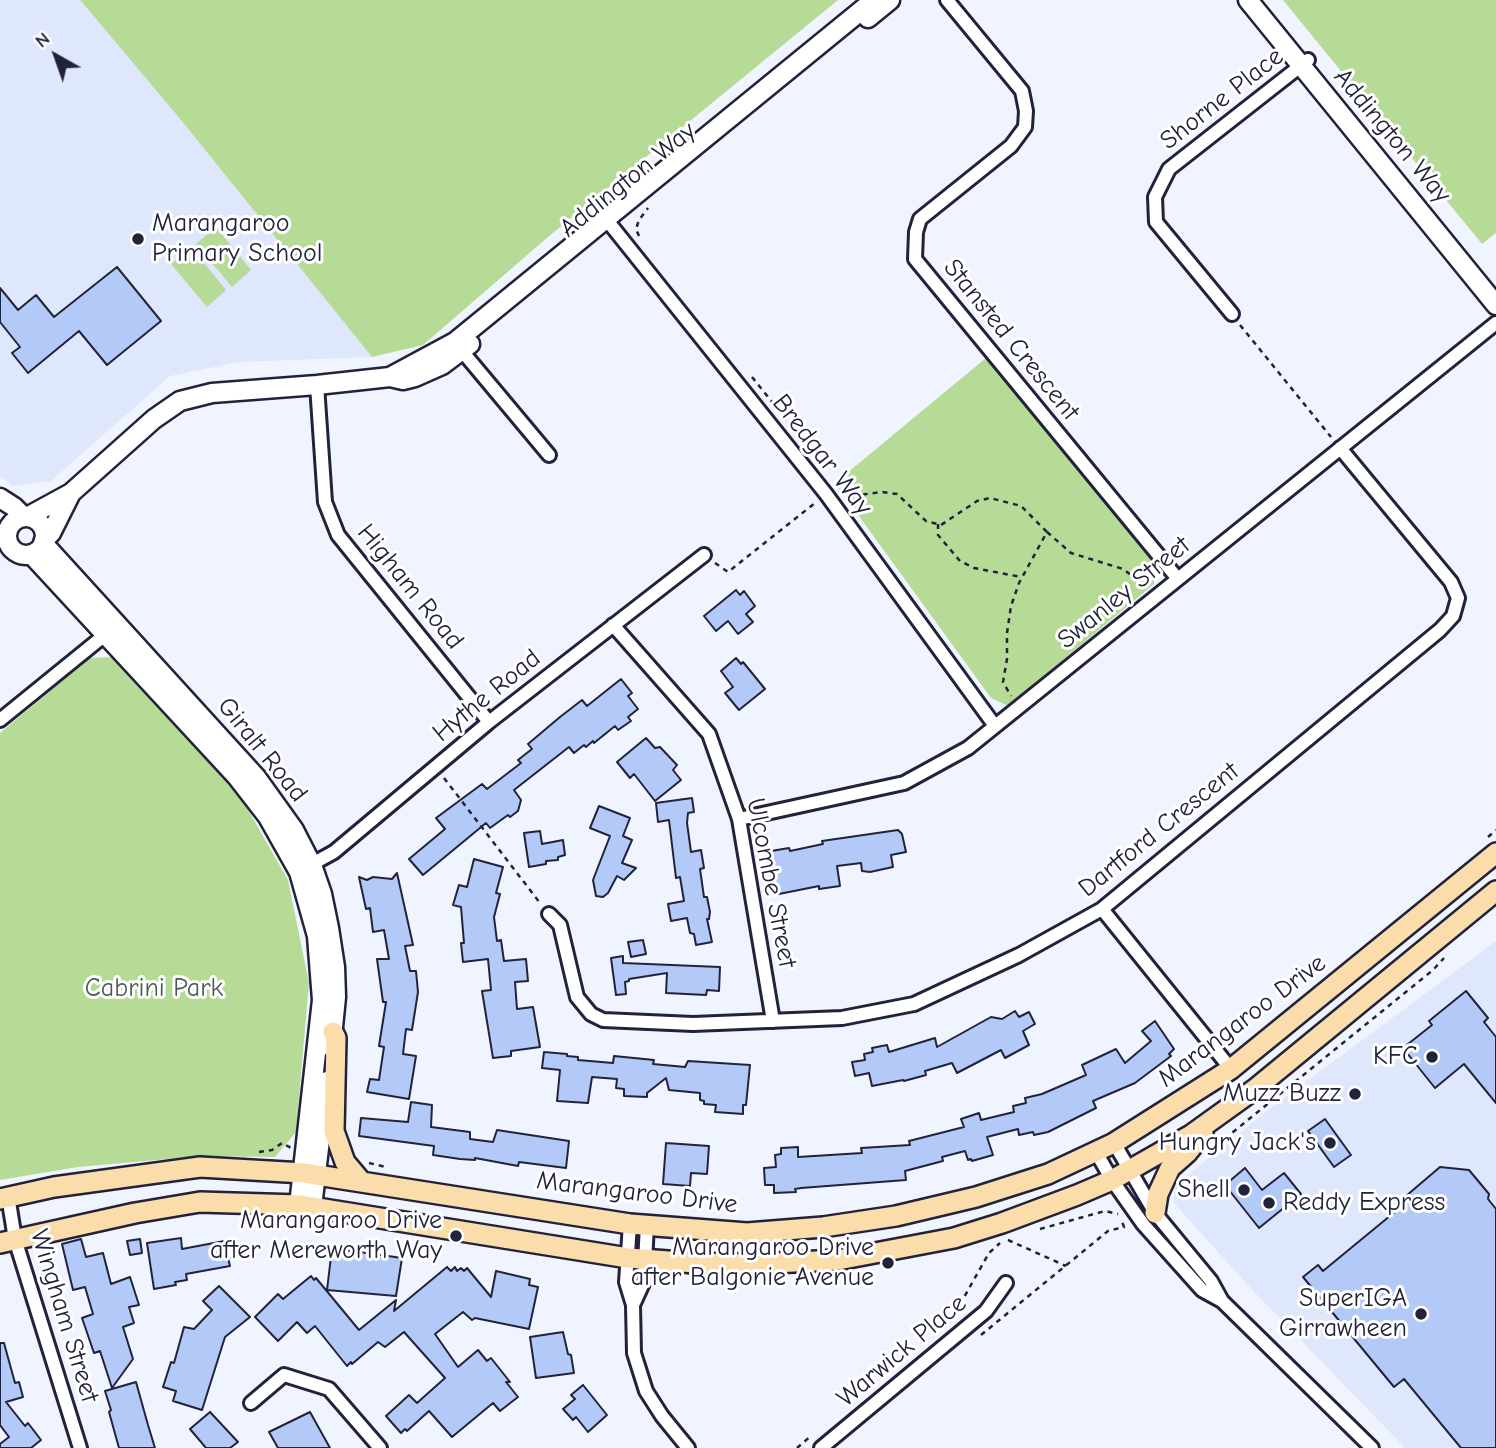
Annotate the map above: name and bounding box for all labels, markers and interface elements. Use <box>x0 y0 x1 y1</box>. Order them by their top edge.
north arrow <box>21 21 91 91</box>
text: N <box>31 28 54 52</box>
street label: Shorne Place <box>1154 41 1290 157</box>
street label: Addington Way <box>1327 62 1457 210</box>
street label: Addington Way <box>554 116 702 244</box>
place label: Marangaroo Primary School <box>152 208 322 270</box>
marker: Marangaroo Primary School <box>130 231 146 247</box>
street label: Stansted Crescent <box>936 253 1086 427</box>
street label: Bredgar Way <box>765 388 879 522</box>
street label: Higham Road <box>350 518 470 656</box>
street label: Swanley Street <box>1051 530 1197 656</box>
street label: Hythe Road <box>427 643 547 749</box>
street label: Giralt Road <box>210 691 314 809</box>
street label: Dartford Crescent <box>1073 756 1245 904</box>
street label: Ulcombe Street <box>739 796 803 970</box>
street label: Marangaroo Drive <box>1152 948 1332 1094</box>
park label: Cabrini Park <box>85 973 223 1005</box>
place label: KFC <box>1373 1041 1418 1073</box>
marker: KFC <box>1424 1049 1440 1065</box>
place label: Muzz Buzz <box>1223 1078 1341 1110</box>
marker: Muzz Buzz <box>1347 1086 1363 1102</box>
place label: Hungry Jack's <box>1159 1127 1316 1159</box>
marker: Hungry Jack's <box>1322 1135 1338 1151</box>
street label: Marangaroo Drive <box>535 1165 739 1221</box>
place label: Shell <box>1177 1174 1230 1206</box>
marker: Shell <box>1236 1182 1252 1198</box>
place label: Reddy Express <box>1283 1187 1445 1219</box>
marker: Reddy Express <box>1261 1195 1277 1211</box>
place label: Marangaroo Drive after Mereworth Way <box>210 1205 442 1266</box>
street label: Wingham Street <box>23 1226 105 1406</box>
marker: Marangaroo Drive after Mereworth Way <box>448 1228 464 1244</box>
place label: Marangaroo Drive after Balgonie Avenue <box>631 1232 874 1294</box>
marker: Marangaroo Drive after Balgonie Avenue <box>880 1255 896 1271</box>
place label: SuperIGA Girrawheen <box>1279 1283 1407 1344</box>
street label: Warwick Place <box>831 1288 973 1414</box>
marker: SuperIGA Girrawheen <box>1413 1306 1429 1322</box>

